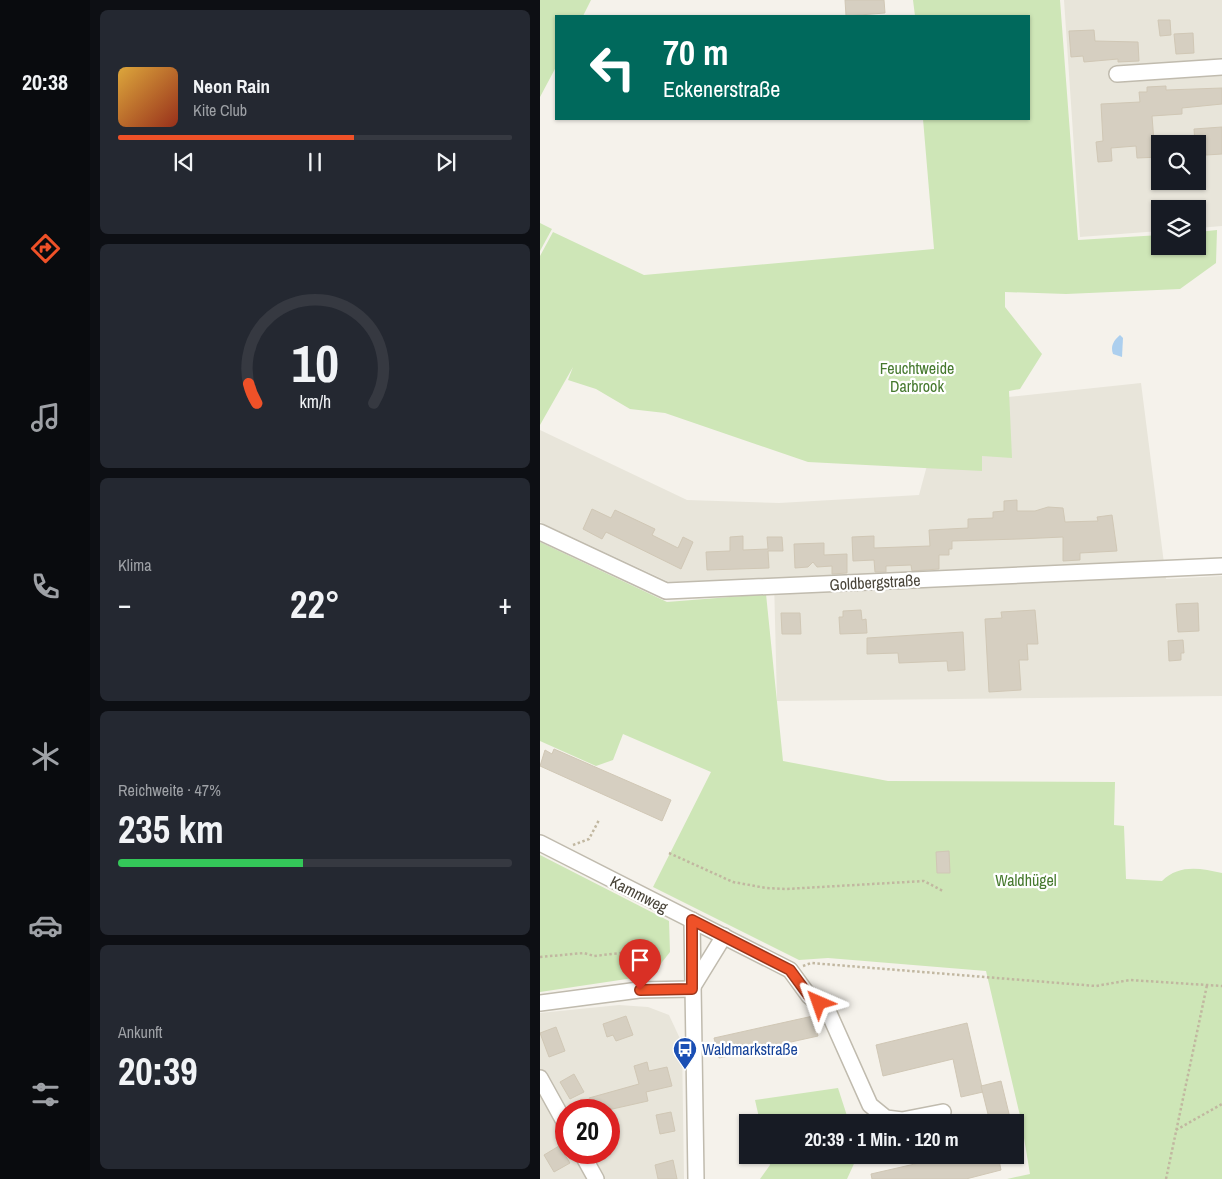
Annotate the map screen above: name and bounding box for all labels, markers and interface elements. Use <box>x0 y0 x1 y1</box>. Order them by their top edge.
text: 70 m <box>663 29 728 76</box>
icon: left <box>580 35 645 100</box>
text: 20:38 <box>22 67 68 97</box>
text: Neon Rain <box>193 73 270 99</box>
text: Eckenerstraße <box>663 74 780 104</box>
text: Kite Club <box>193 99 247 121</box>
map controls <box>1151 135 1206 255</box>
button: search <box>1151 135 1206 190</box>
icon: previous <box>170 148 198 176</box>
icon: pause <box>301 148 329 176</box>
icon: next <box>432 148 460 176</box>
button: layers <box>1151 200 1206 255</box>
icon: directions <box>28 231 63 266</box>
text: 10 <box>291 328 339 398</box>
park label: Feuchtweide Darbrook <box>880 357 954 397</box>
text: km/h <box>299 390 331 414</box>
icon: music <box>28 400 63 435</box>
text: Klima <box>118 554 152 576</box>
icon: phone <box>28 569 63 604</box>
street label: Goldbergstraße <box>829 569 921 595</box>
text: 22° <box>290 579 340 630</box>
text: − <box>118 585 131 623</box>
text: + <box>499 585 512 623</box>
icon: climate <box>28 739 63 774</box>
text: Reichweite · 47% <box>118 779 221 801</box>
text: 235 km <box>118 804 224 855</box>
park label: Waldhügel <box>995 869 1057 891</box>
street label: Kammweg <box>606 870 672 918</box>
icon: car <box>28 908 63 943</box>
pin <box>619 939 661 990</box>
icon: arrive <box>626 946 654 974</box>
position arrow <box>792 976 844 1028</box>
text: Ankunft <box>118 1021 163 1043</box>
bus stop icon: Waldmarkstraße <box>672 1036 698 1070</box>
place label: Waldmarkstraße <box>702 1038 798 1060</box>
text: 20:39 <box>118 1046 198 1097</box>
icon: filters <box>28 1077 63 1112</box>
speed limit sign: 20 <box>555 1099 620 1164</box>
text: 20:39 · 1 Min. · 120 m <box>804 1126 959 1152</box>

